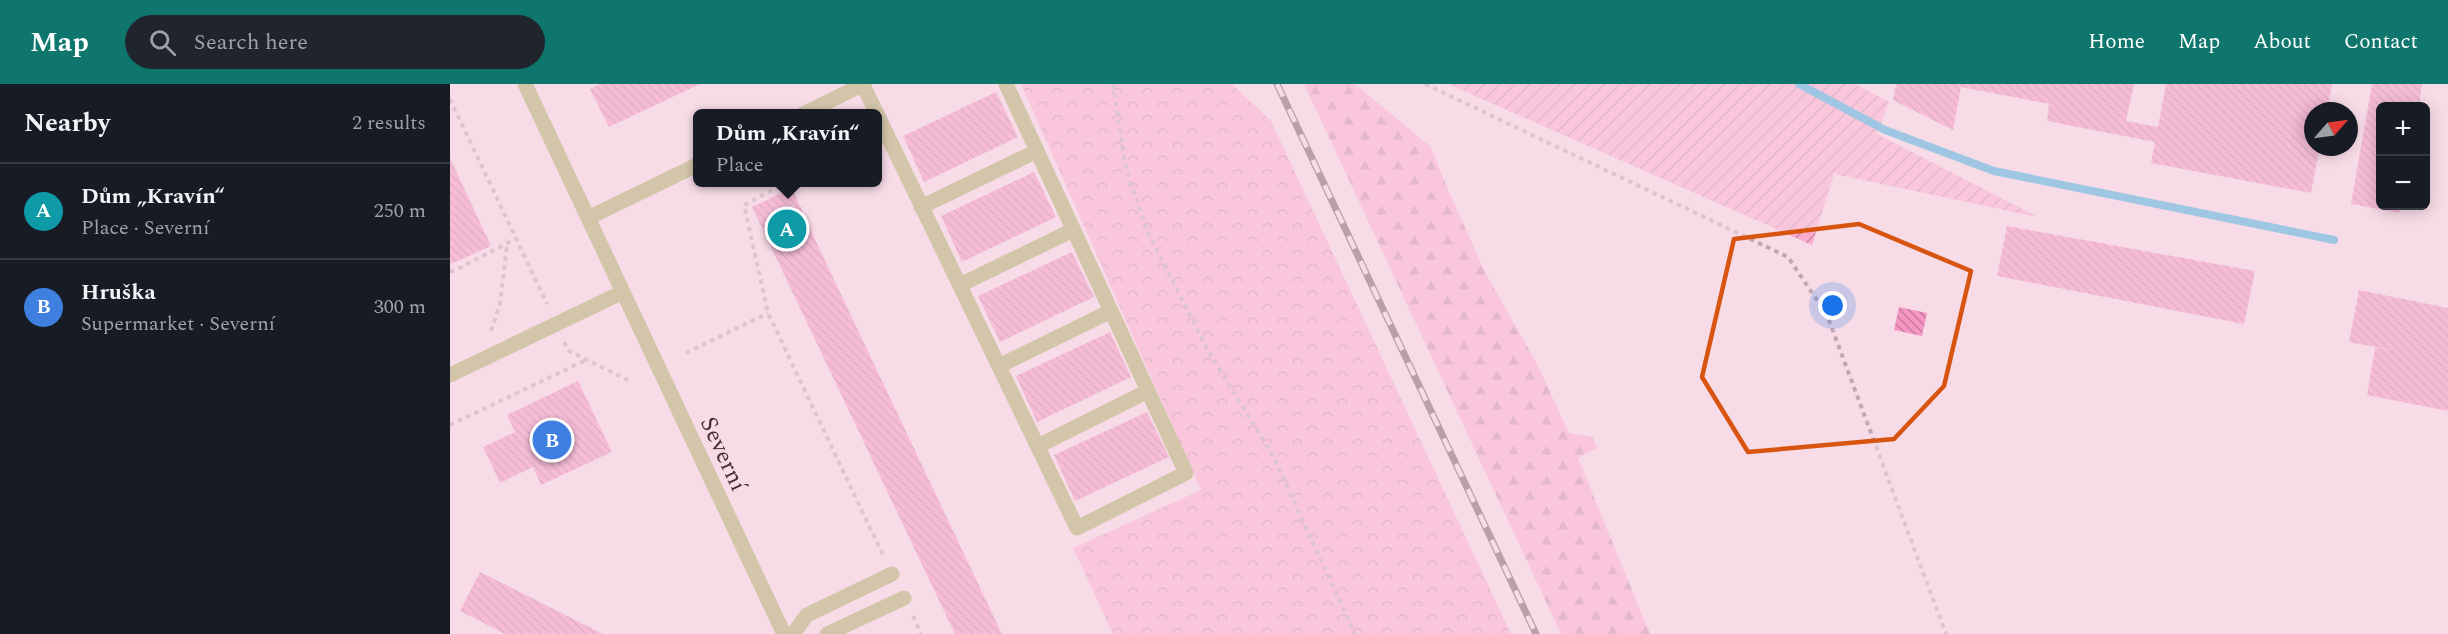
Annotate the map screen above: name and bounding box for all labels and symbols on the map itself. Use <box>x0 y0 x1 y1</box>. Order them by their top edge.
north arrow <box>2304 102 2358 156</box>
pin: A <box>768 206 806 252</box>
your location <box>1818 291 1847 320</box>
street label: Severní <box>690 411 757 499</box>
pin: B <box>532 418 572 462</box>

